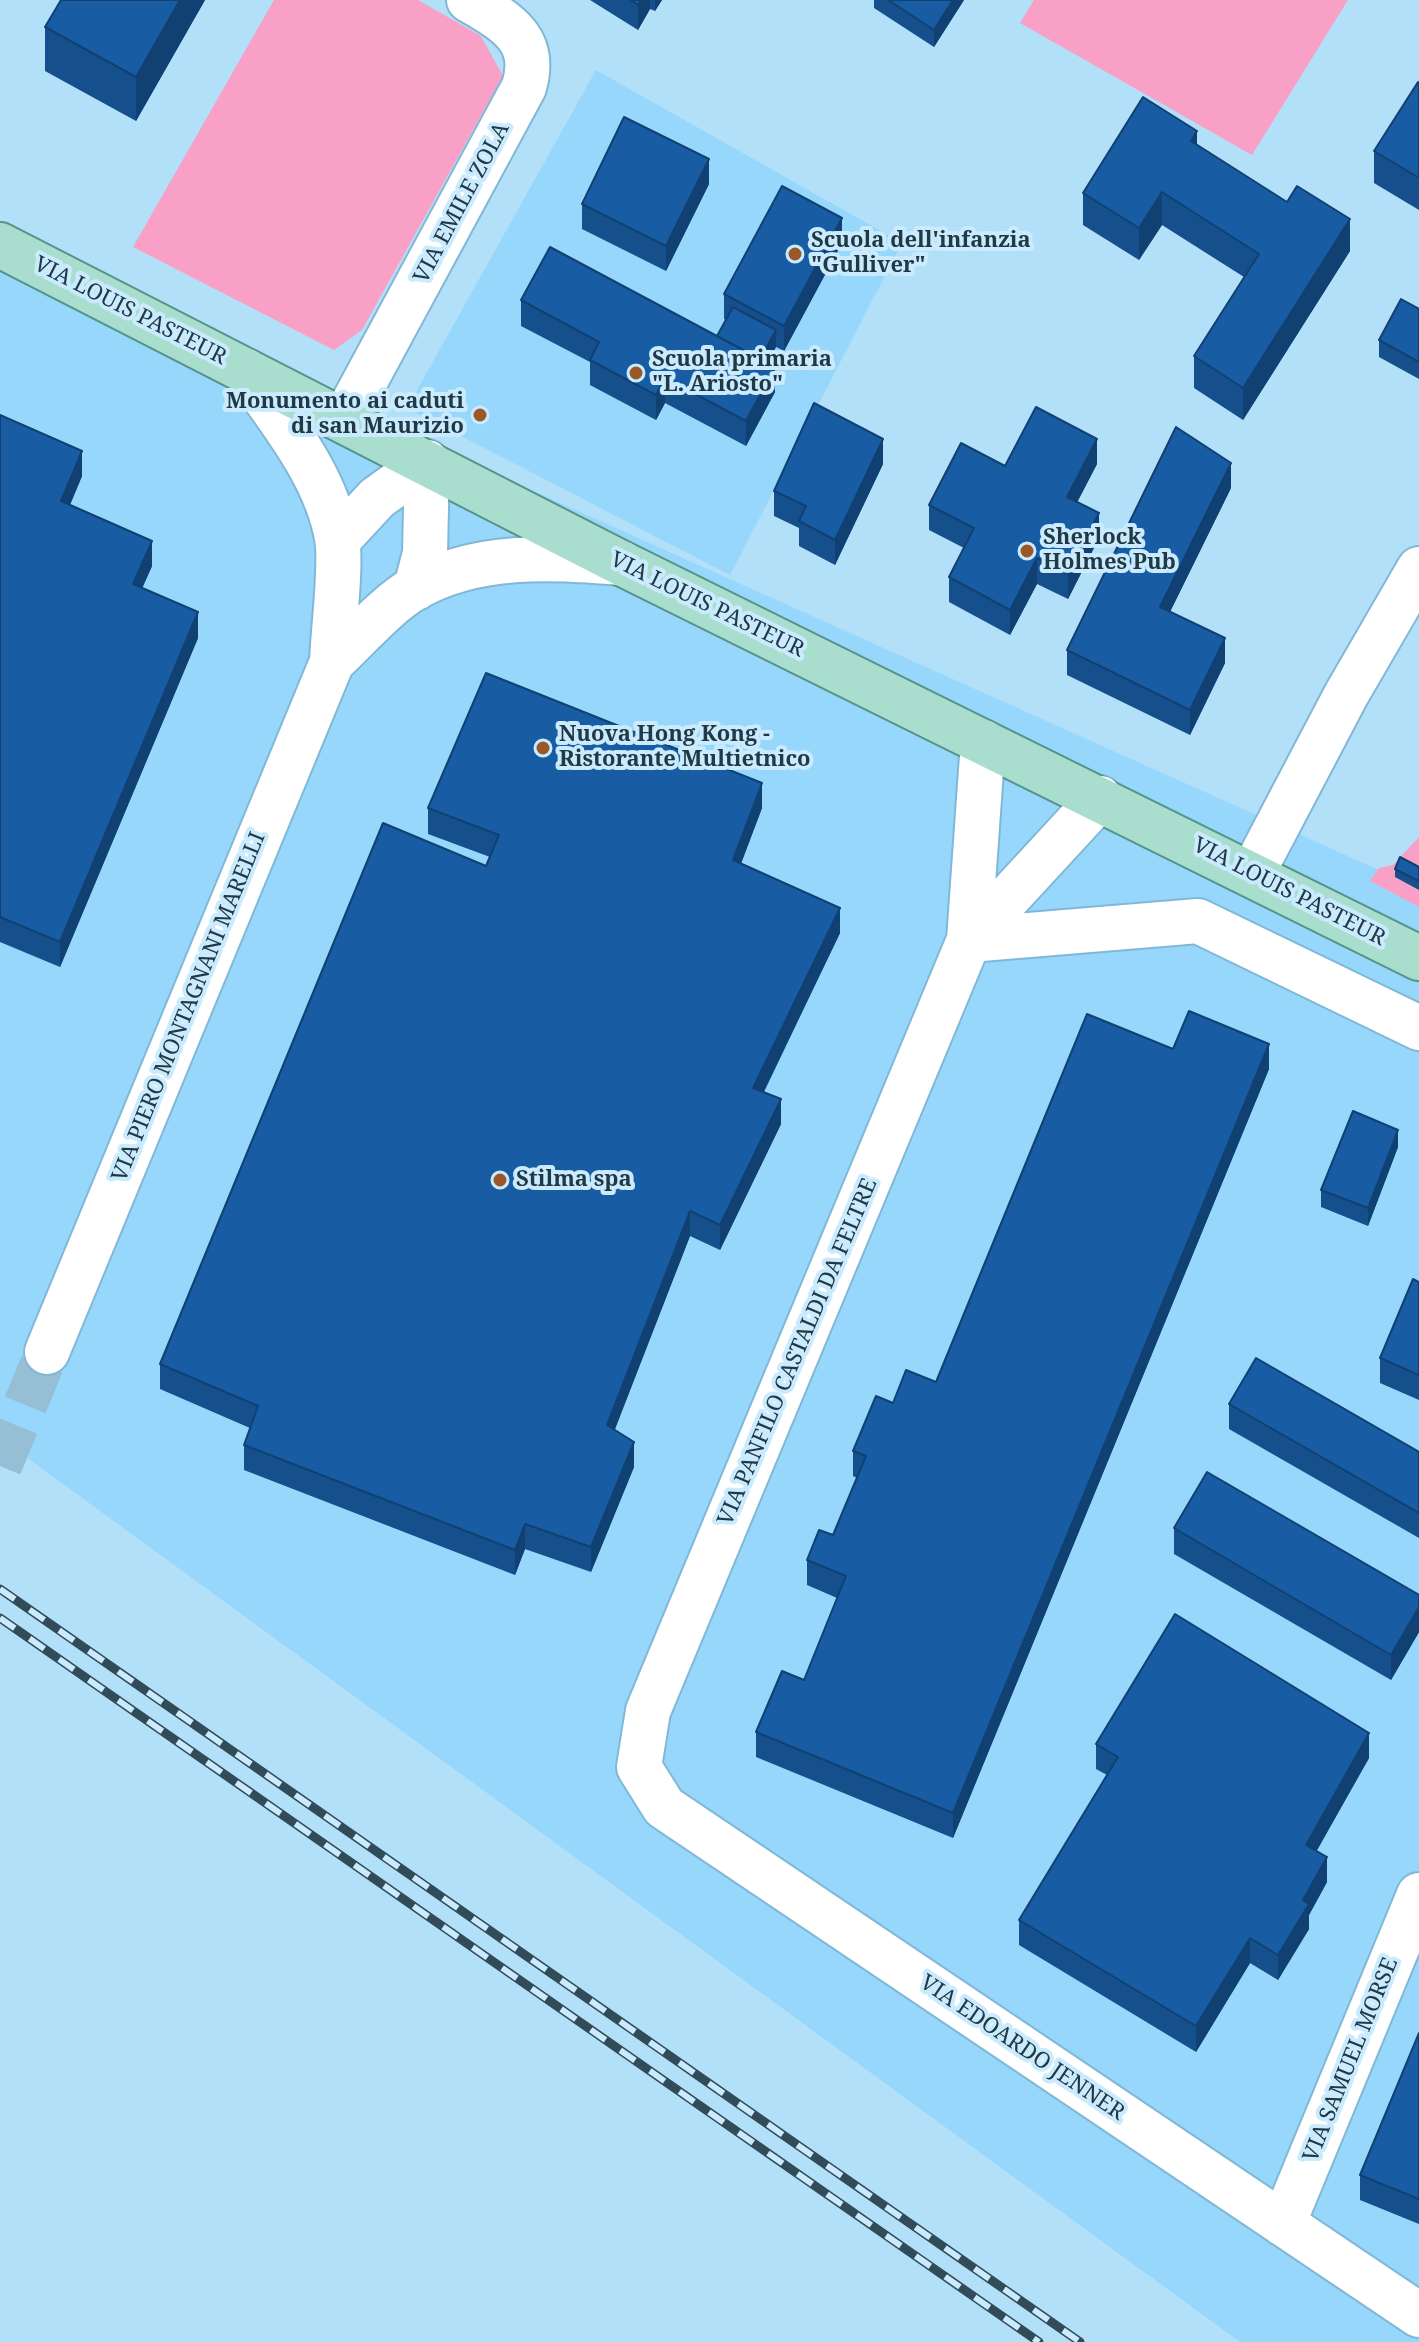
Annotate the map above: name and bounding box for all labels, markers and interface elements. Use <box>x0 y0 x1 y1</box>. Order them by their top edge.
street label: VIA EMILE ZOLA <box>408 118 516 288</box>
place label: Scuola dell'infanzia "Gulliver" <box>811 228 1031 280</box>
marker: Scuola dell'infanzia "Gulliver" <box>786 245 804 263</box>
street label: VIA LOUIS PASTEUR <box>29 251 231 371</box>
place label: Scuola primaria "L. Ariosto" <box>652 347 832 398</box>
marker: Scuola primaria "L. Ariosto" <box>627 364 645 382</box>
place label: Monumento ai caduti di san Maurizio <box>226 389 464 440</box>
marker: Monumento ai caduti di san Maurizio <box>471 406 489 424</box>
place label: Sherlock Holmes Pub <box>1043 525 1176 576</box>
marker: Sherlock Holmes Pub <box>1018 542 1036 560</box>
street label: VIA LOUIS PASTEUR <box>606 547 808 663</box>
place label: Nuova Hong Kong - Ristorante Multietnico <box>559 722 811 774</box>
marker: Nuova Hong Kong - Ristorante Multietnico <box>534 739 552 757</box>
street label: VIA PIERO MONTAGNANI MARELLI <box>107 828 271 1186</box>
street label: VIA LOUIS PASTEUR <box>1188 832 1390 952</box>
place label: Stilma spa <box>516 1167 632 1193</box>
marker: Stilma spa <box>491 1171 509 1189</box>
street label: VIA PANFILO CASTALDI DA FELTRE <box>713 1175 883 1529</box>
street label: VIA SAMUEL MORSE <box>1298 1954 1404 2166</box>
street label: VIA EDOARDO JENNER <box>915 1970 1129 2126</box>

